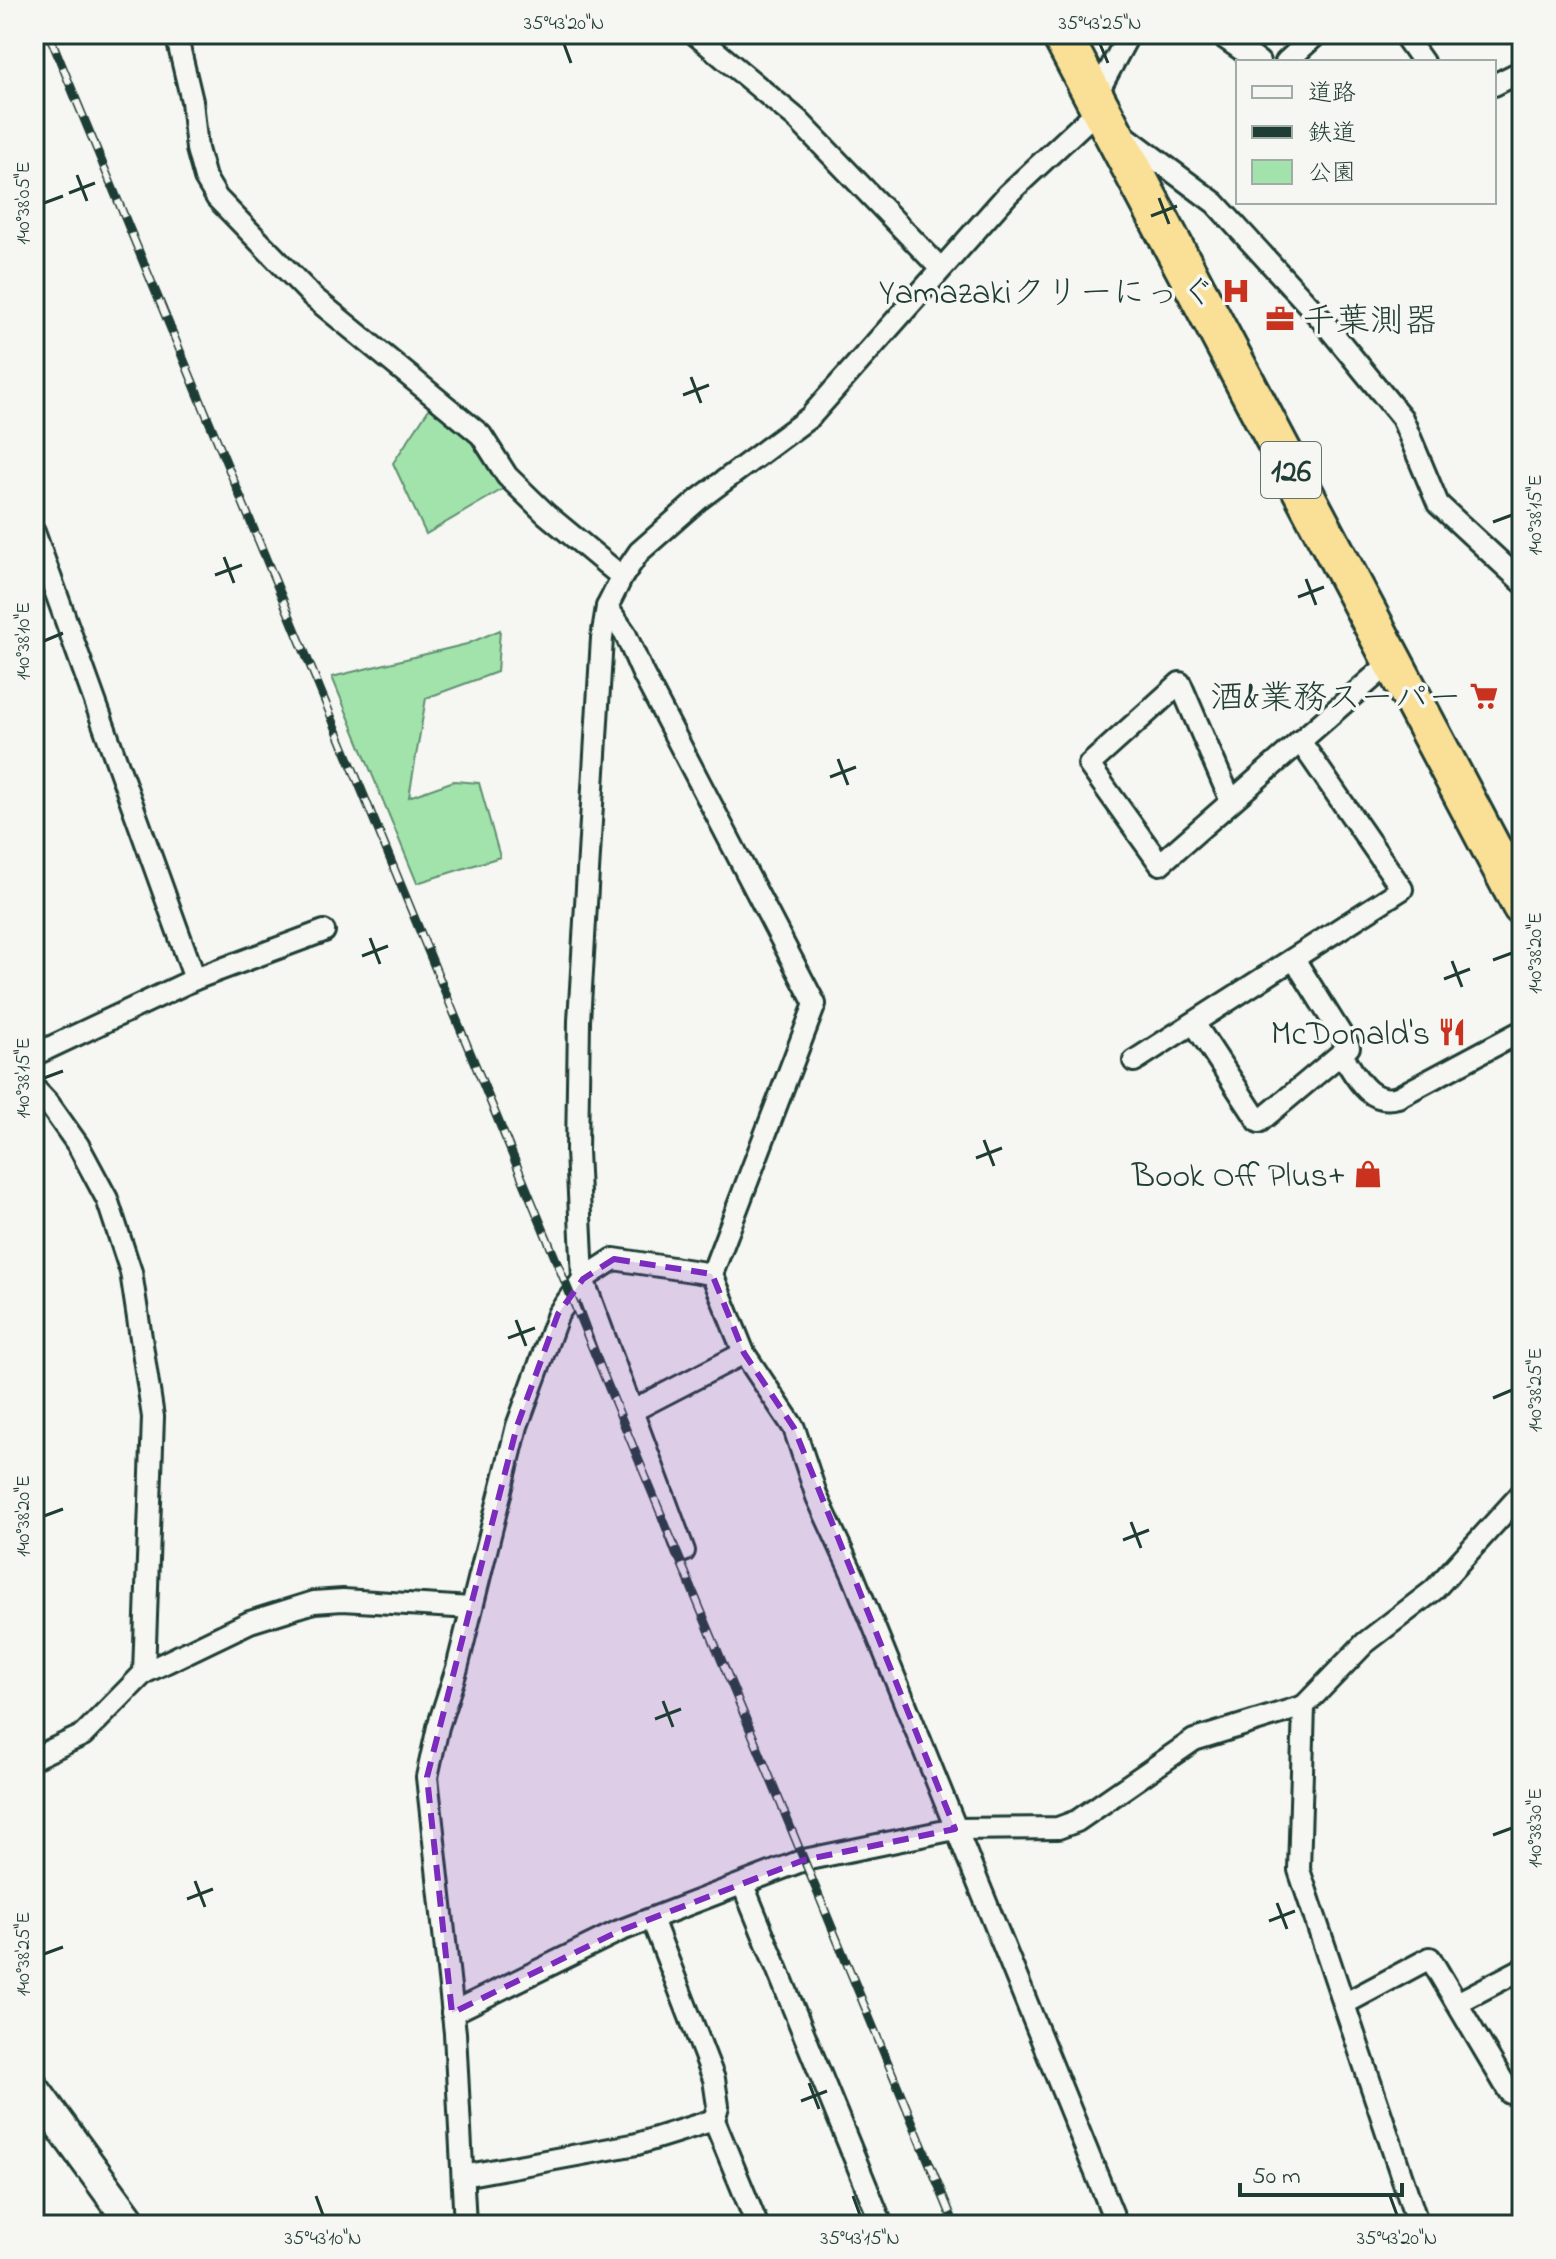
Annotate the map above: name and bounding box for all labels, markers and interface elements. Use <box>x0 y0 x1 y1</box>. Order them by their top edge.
text: 35°43'20"N <box>524 10 604 39</box>
text: 35°43'25"N <box>1058 10 1142 39</box>
legend <box>1236 60 1496 204</box>
text: 道路 <box>1308 77 1356 112</box>
text: 鉄道 <box>1308 117 1356 152</box>
text: 公園 <box>1308 157 1356 192</box>
text: 140°38'05"E <box>10 161 39 245</box>
place label: Yamazakiクリーにっぐ <box>879 270 1214 320</box>
hospital icon: Yamazakiクリーにっぐ <box>1221 276 1251 306</box>
place label: 千葉測器 <box>1302 298 1438 348</box>
office icon: 千葉測器 <box>1265 304 1295 334</box>
road number: 126 <box>1261 442 1321 498</box>
text: 140°38'15"E <box>1522 474 1551 556</box>
text: 140°38'10"E <box>10 602 39 680</box>
place label: 酒&業務スーパー <box>1210 675 1462 725</box>
supermarket icon: 酒&業務スーパー <box>1469 681 1499 711</box>
text: 140°38'20"E <box>1522 912 1551 994</box>
place label: McDonald's <box>1271 1011 1430 1061</box>
restaurant icon: McDonald's <box>1437 1017 1467 1047</box>
text: 140°38'15"E <box>10 1037 39 1119</box>
place label: Book Off Plus+ <box>1131 1153 1346 1203</box>
shop icon: Book Off Plus+ <box>1353 1159 1383 1189</box>
text: 140°38'25"E <box>1522 1348 1551 1432</box>
text: 140°38'20"E <box>10 1475 39 1557</box>
text: 140°38'30"E <box>1522 1788 1551 1868</box>
text: 140°38'25"E <box>10 1912 39 1996</box>
scale bar <box>1240 2147 1402 2197</box>
text: 50 m <box>1252 2160 1301 2195</box>
text: 35°43'10"N <box>285 2225 361 2254</box>
text: 35°43'15"N <box>820 2225 900 2254</box>
text: 35°43'20"N <box>1357 2225 1437 2254</box>

